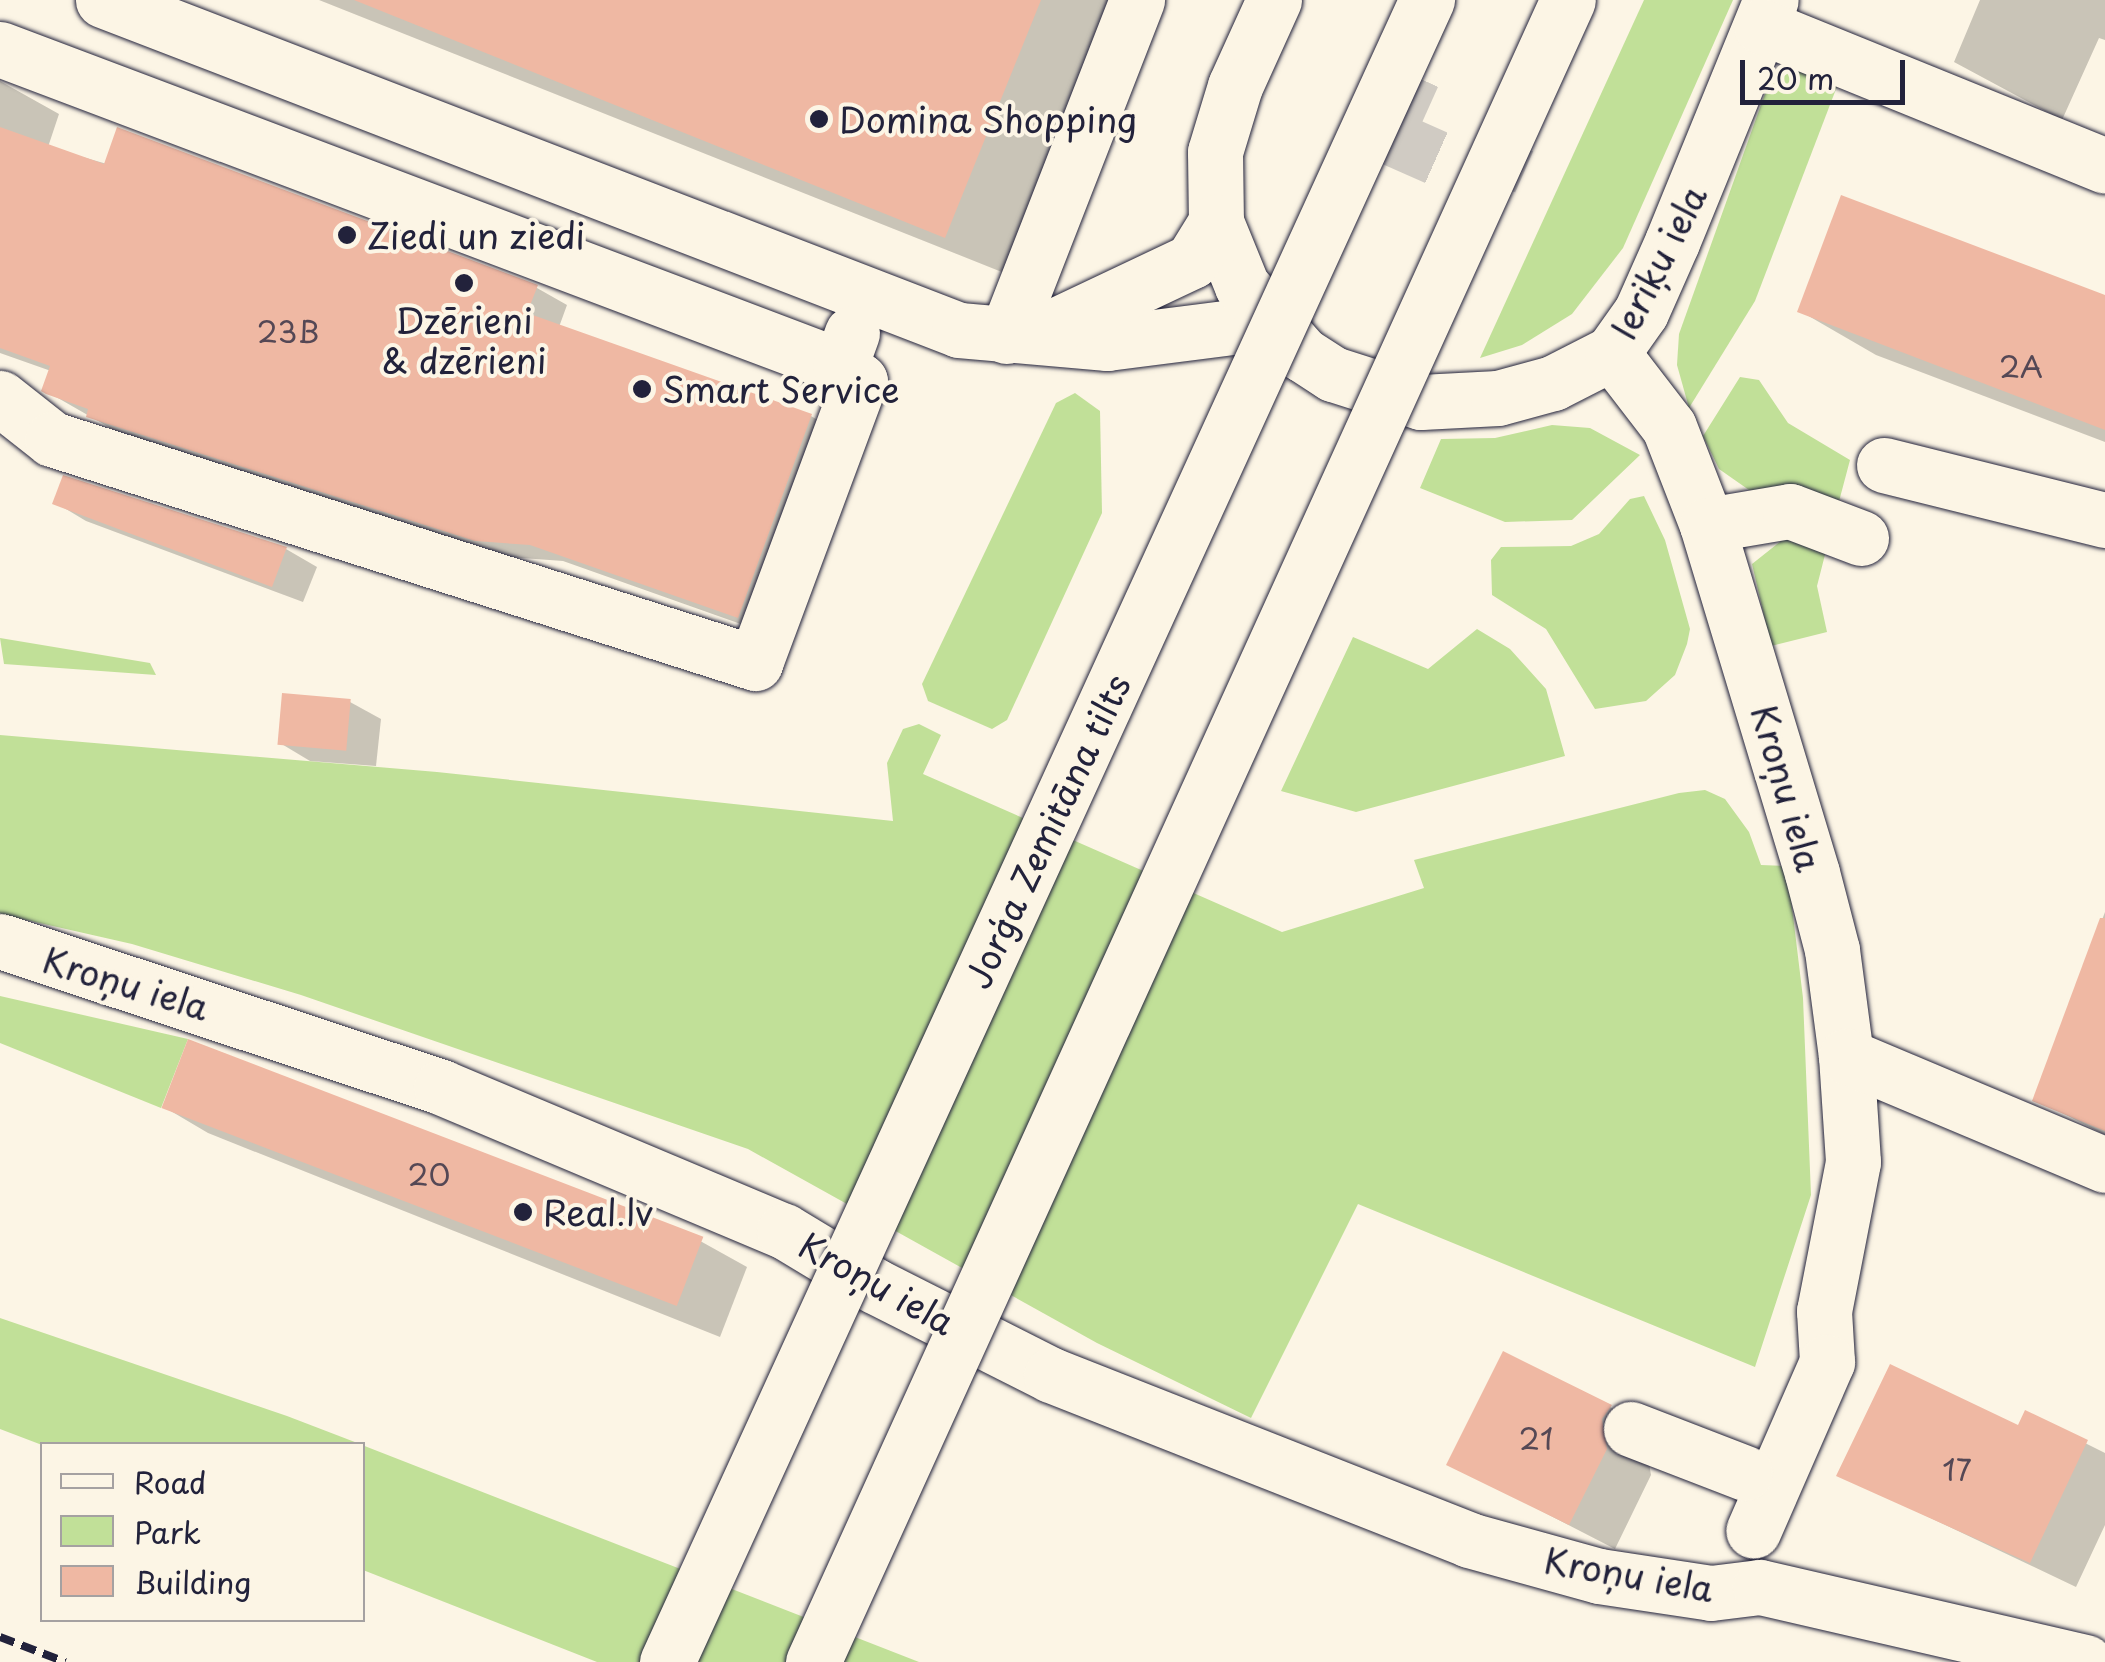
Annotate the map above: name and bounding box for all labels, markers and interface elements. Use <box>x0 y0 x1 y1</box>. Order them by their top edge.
scale bar <box>1745 40 1910 102</box>
text: 20 m <box>1757 55 1834 100</box>
place label: Domina Shopping <box>839 98 1137 140</box>
marker: Domina Shopping <box>808 108 830 130</box>
street label: Ieriķu iela <box>1601 178 1715 346</box>
place label: Ziedi un ziedi <box>367 214 588 256</box>
marker: Ziedi un ziedi <box>336 224 358 246</box>
marker: Dzērieni & dzērieni <box>453 272 475 294</box>
place label: Dzērieni & dzērieni <box>381 299 547 381</box>
house number: 23B <box>257 313 319 349</box>
house number: 2A <box>1999 348 2043 384</box>
place label: Smart Service <box>662 368 897 410</box>
marker: Smart Service <box>631 378 653 400</box>
street label: Jorģa Zemitāna tilts <box>956 667 1138 995</box>
street label: Kroņu iela <box>1743 701 1831 875</box>
street label: Kroņu iela <box>39 938 213 1028</box>
house number: 20 <box>408 1156 450 1192</box>
place label: Real.lv <box>543 1191 653 1233</box>
marker: Real.lv <box>512 1201 534 1223</box>
street label: Kroņu iela <box>793 1224 961 1342</box>
house number: 21 <box>1519 1420 1553 1456</box>
legend <box>40 1442 365 1622</box>
house number: 17 <box>1942 1451 1972 1487</box>
text: Road <box>134 1459 207 1504</box>
text: Park <box>134 1509 201 1554</box>
street label: Kroņu iela <box>1542 1539 1716 1609</box>
text: Building <box>134 1559 251 1604</box>

